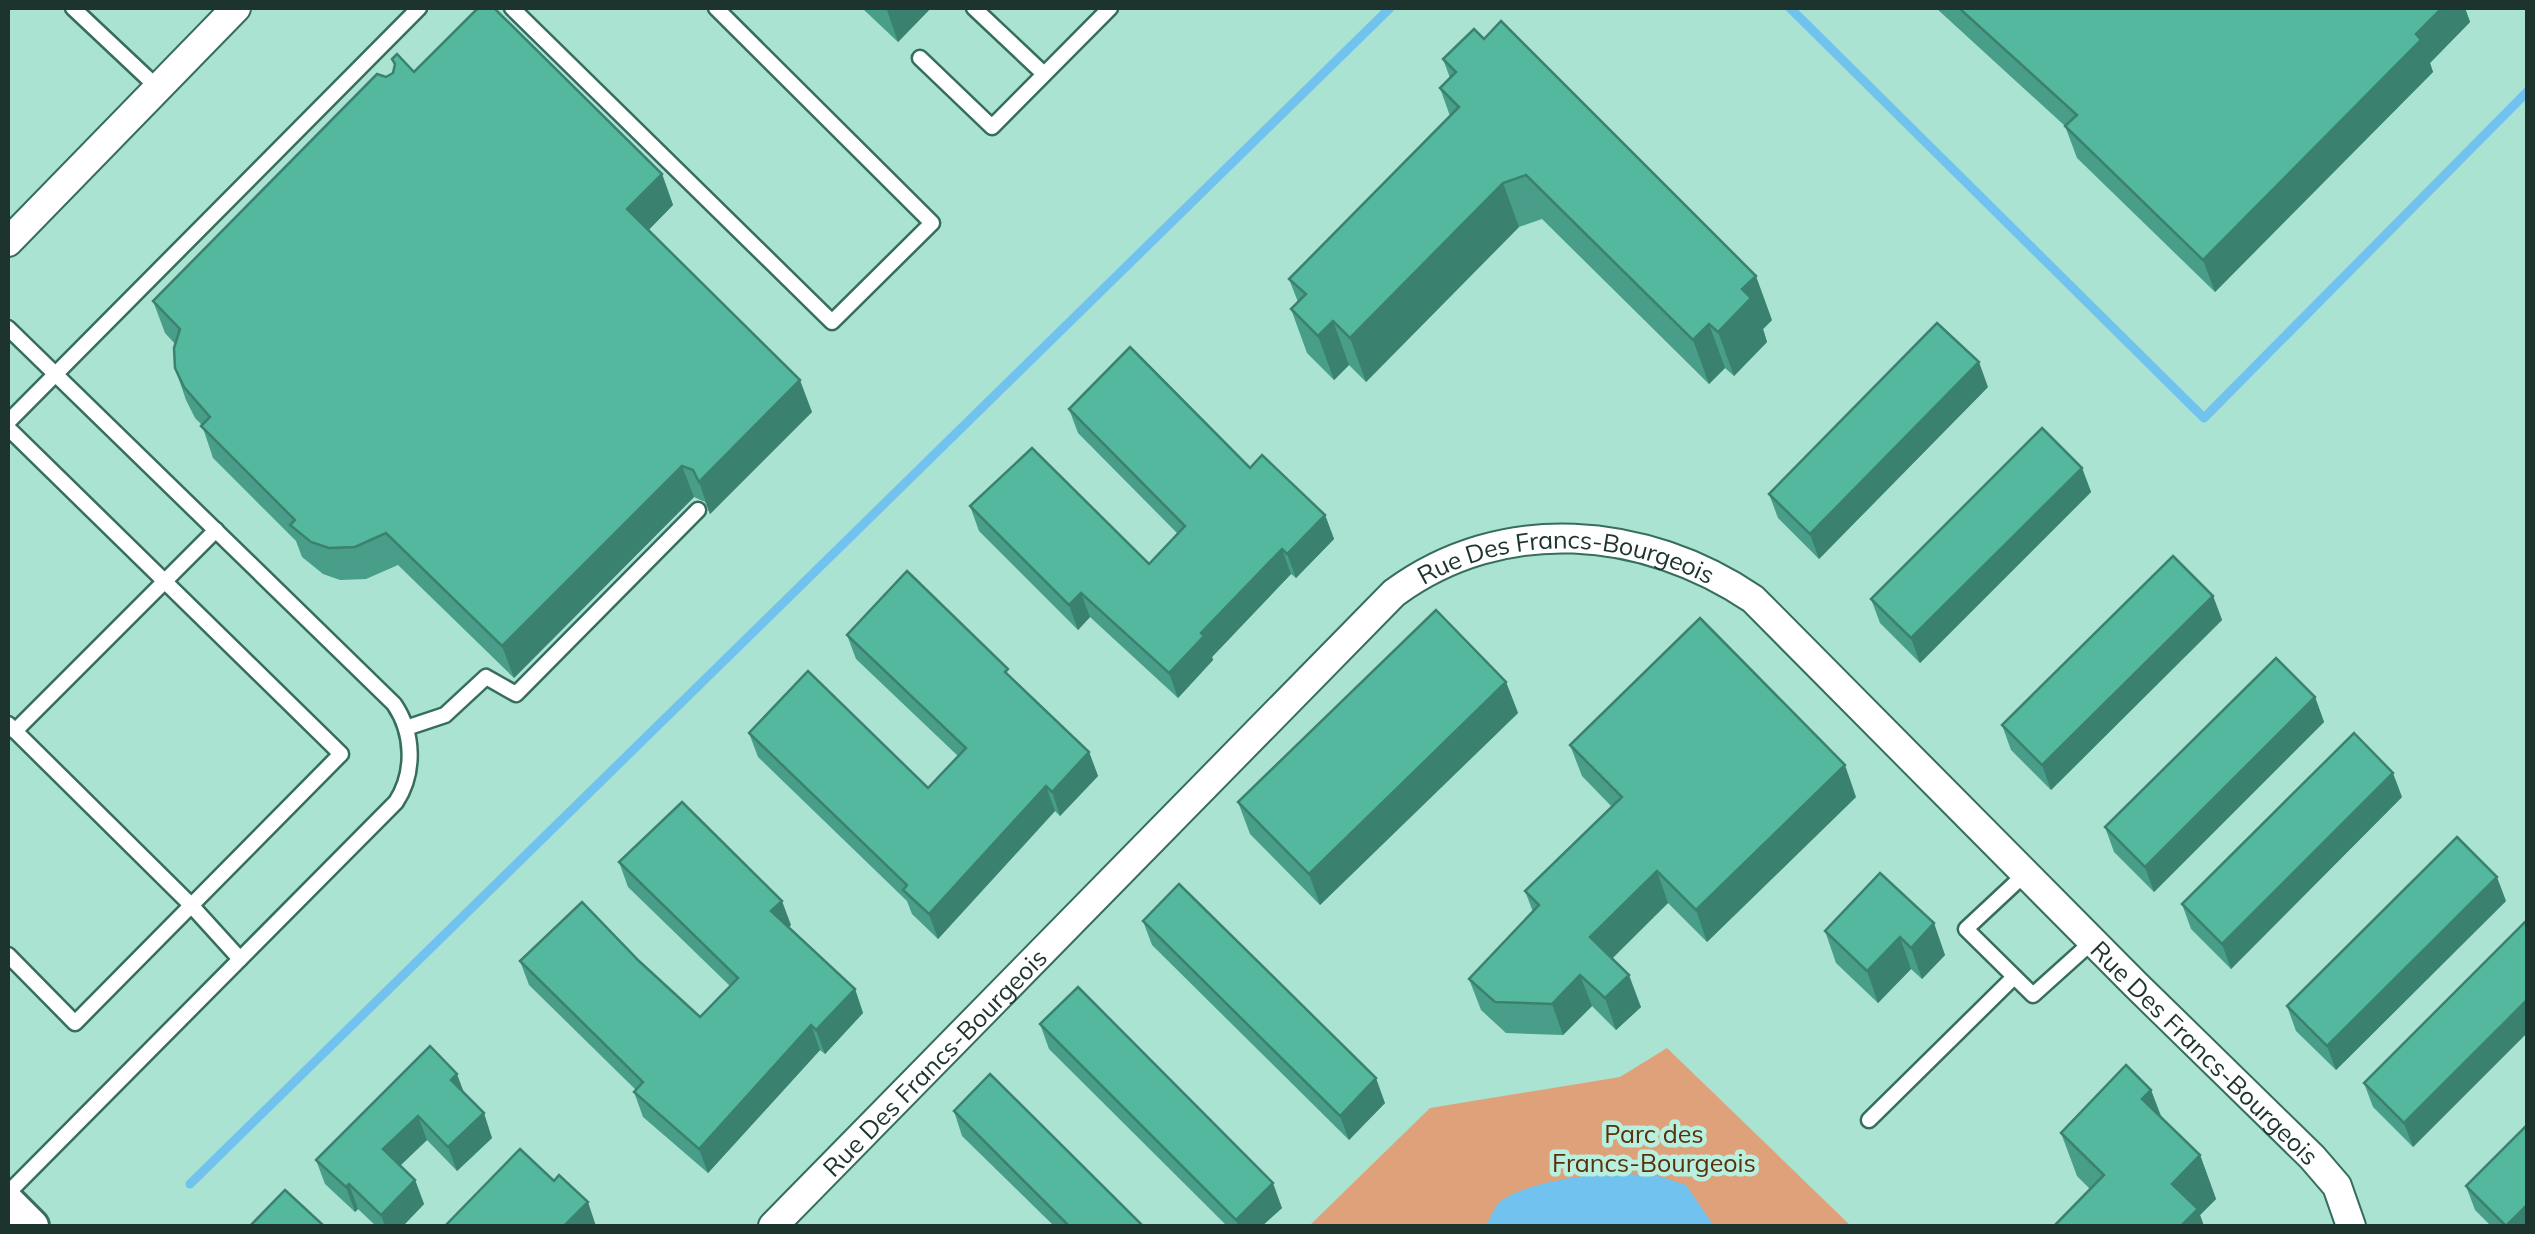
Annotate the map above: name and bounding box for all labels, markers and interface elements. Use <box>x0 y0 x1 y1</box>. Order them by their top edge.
text: Rue Des Francs-Bourgeois <box>1411 523 1720 590</box>
street label: Rue Des Francs-Bourgeois <box>1413 567 1719 597</box>
street label: Rue Des Francs-Bourgeois <box>2085 934 2326 1171</box>
street label: Rue Des Francs-Bourgeois <box>815 941 1053 1182</box>
park label: Parc des Francs-Bourgeois <box>1552 1118 1756 1178</box>

